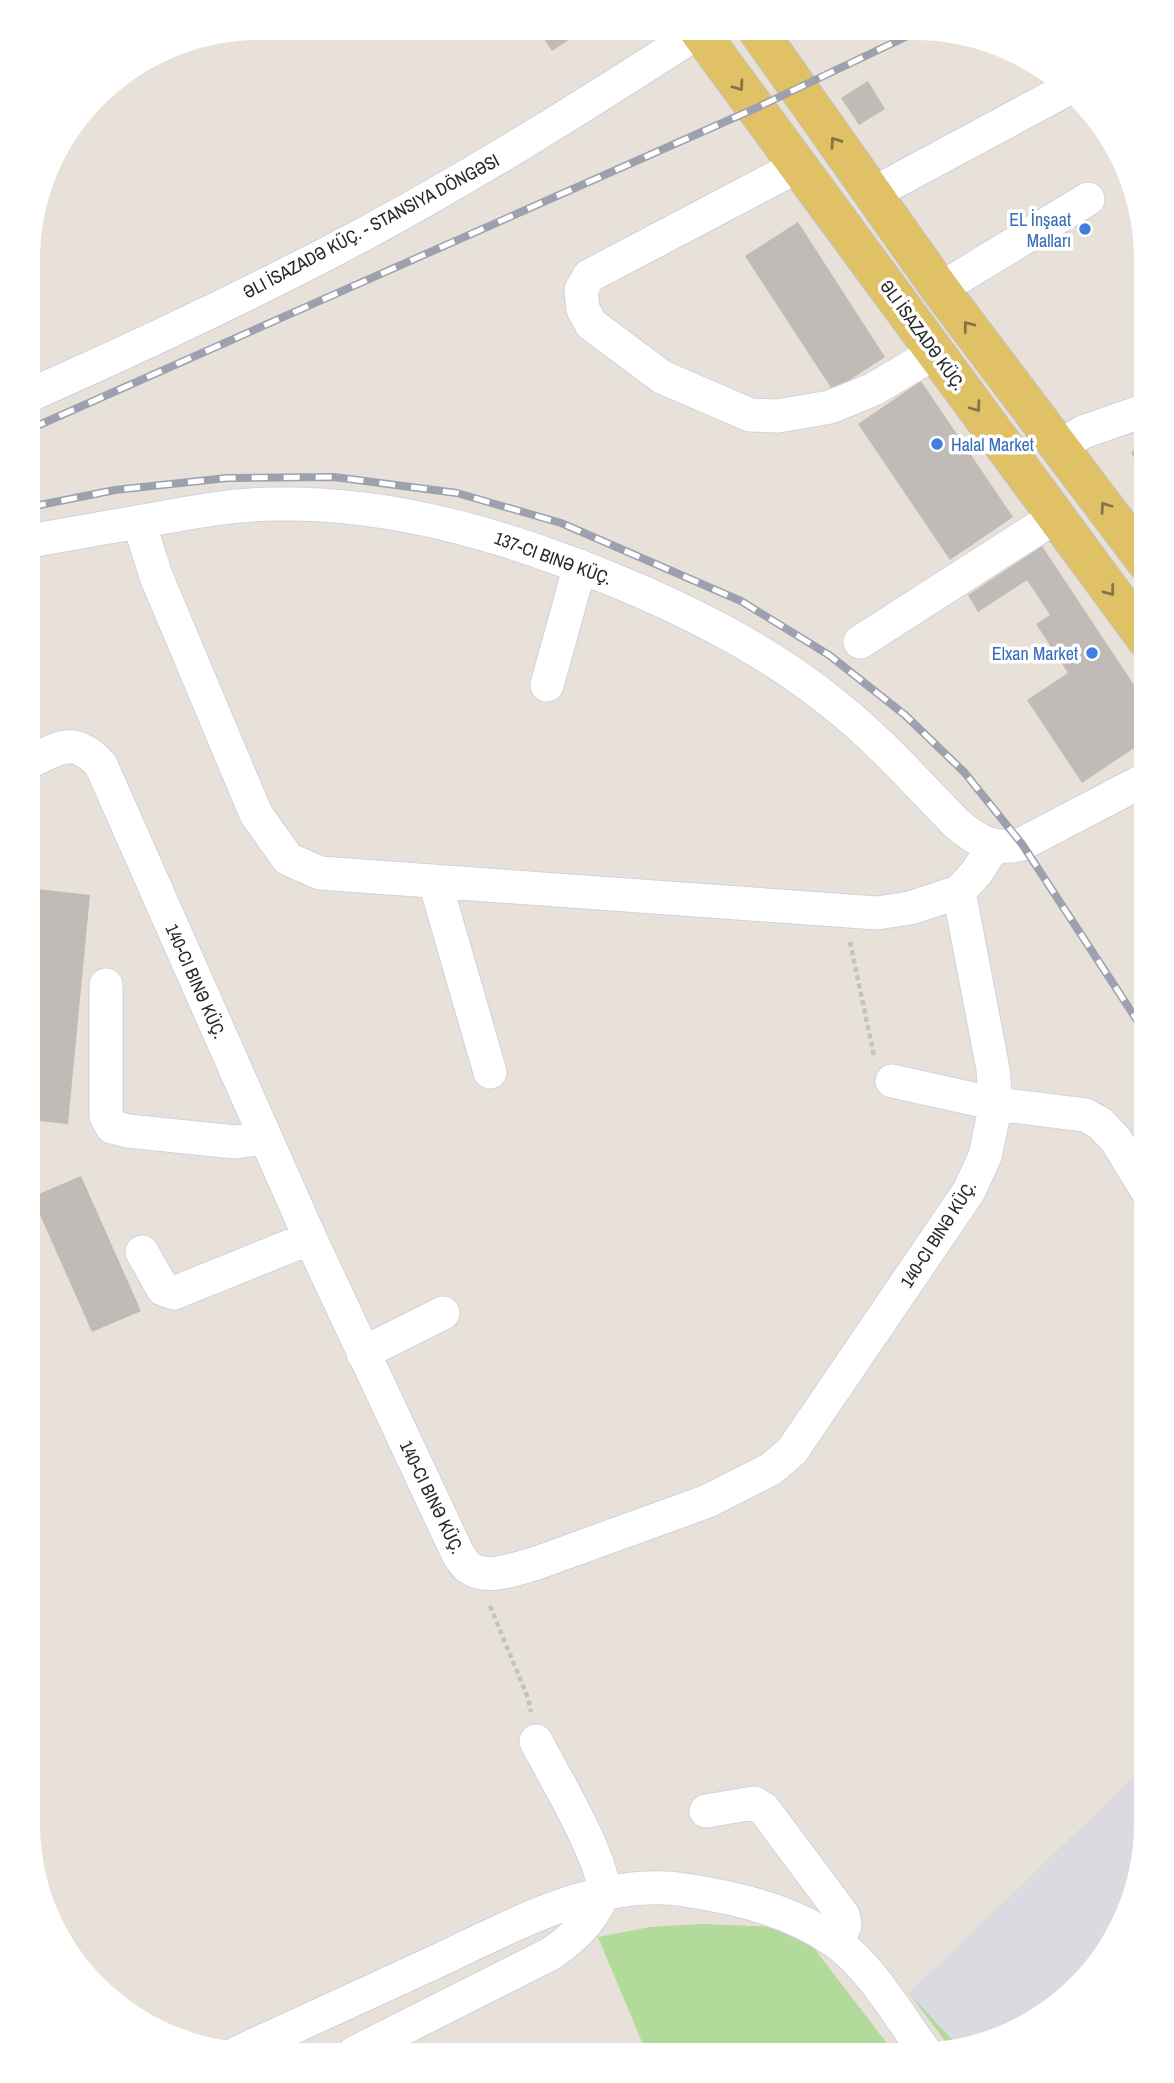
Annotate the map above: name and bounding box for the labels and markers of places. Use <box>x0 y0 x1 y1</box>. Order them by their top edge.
place label: EL İnşaat Malları <box>1009 207 1071 253</box>
marker: EL İnşaat Malları <box>1077 221 1093 237</box>
place label: Halal Market <box>951 432 1034 457</box>
marker: Halal Market <box>929 436 945 452</box>
place label: Elxan Market <box>992 641 1078 666</box>
marker: Elxan Market <box>1084 645 1100 661</box>

